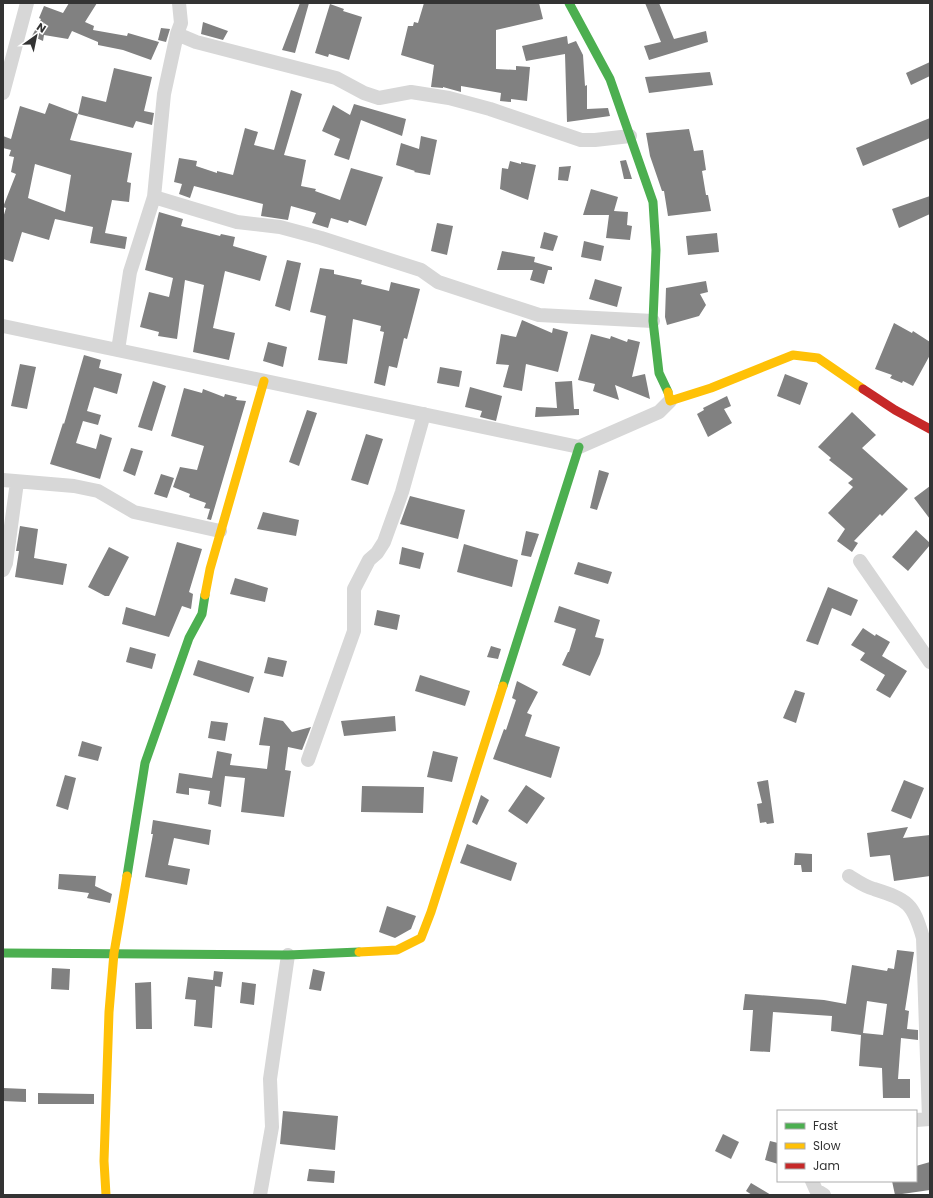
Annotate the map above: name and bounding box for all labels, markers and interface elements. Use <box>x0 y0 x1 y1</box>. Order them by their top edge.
north arrow <box>16 16 56 56</box>
text: N <box>34 19 49 37</box>
legend <box>777 1110 917 1182</box>
text: Fast <box>813 1117 838 1134</box>
text: Slow <box>813 1137 841 1154</box>
text: Jam <box>813 1157 840 1174</box>

